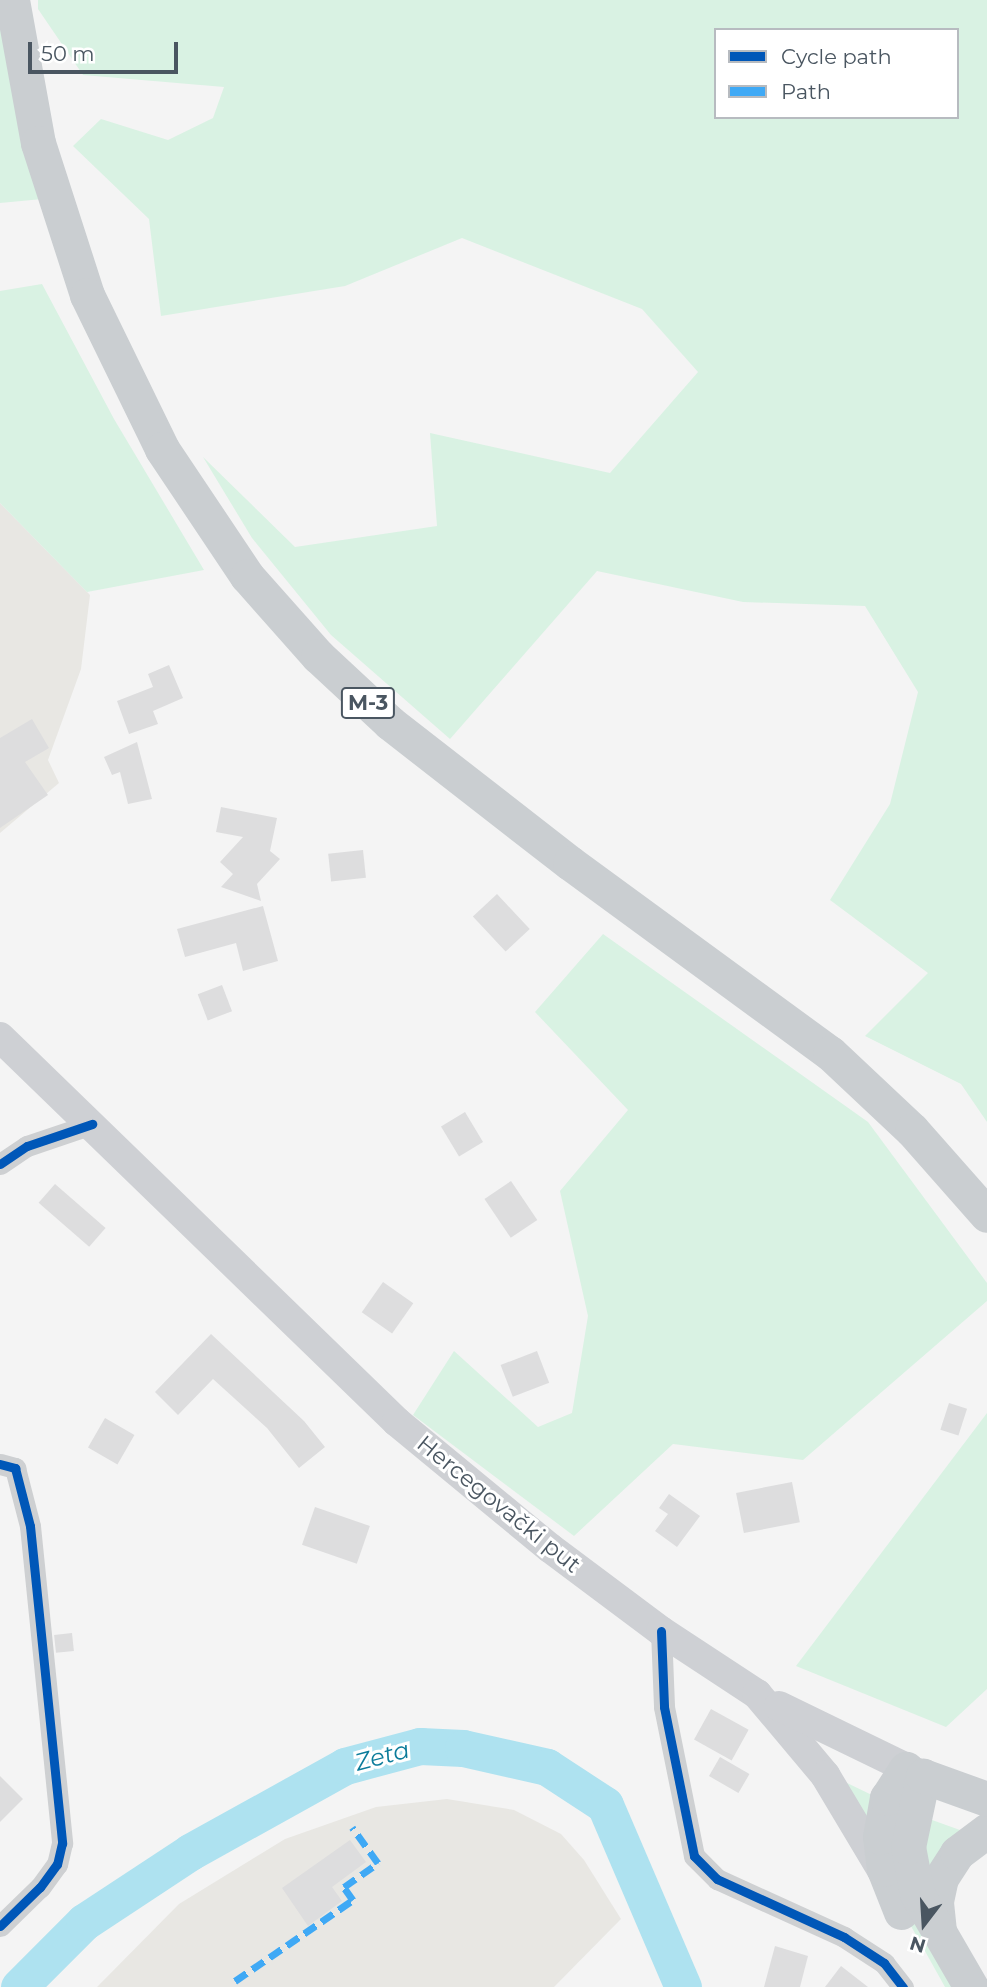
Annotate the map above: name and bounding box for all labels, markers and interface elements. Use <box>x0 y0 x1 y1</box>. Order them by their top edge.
scale bar <box>32 28 182 72</box>
legend <box>714 28 959 119</box>
text: 50 m <box>41 41 95 66</box>
text: Cycle path <box>781 44 892 69</box>
text: Path <box>781 79 831 104</box>
road number: M-3 <box>340 686 396 720</box>
street label: Hercegovački put <box>412 1429 586 1579</box>
water label: Zeta <box>352 1735 412 1777</box>
north arrow <box>889 1889 959 1959</box>
text: N <box>907 1931 928 1958</box>

